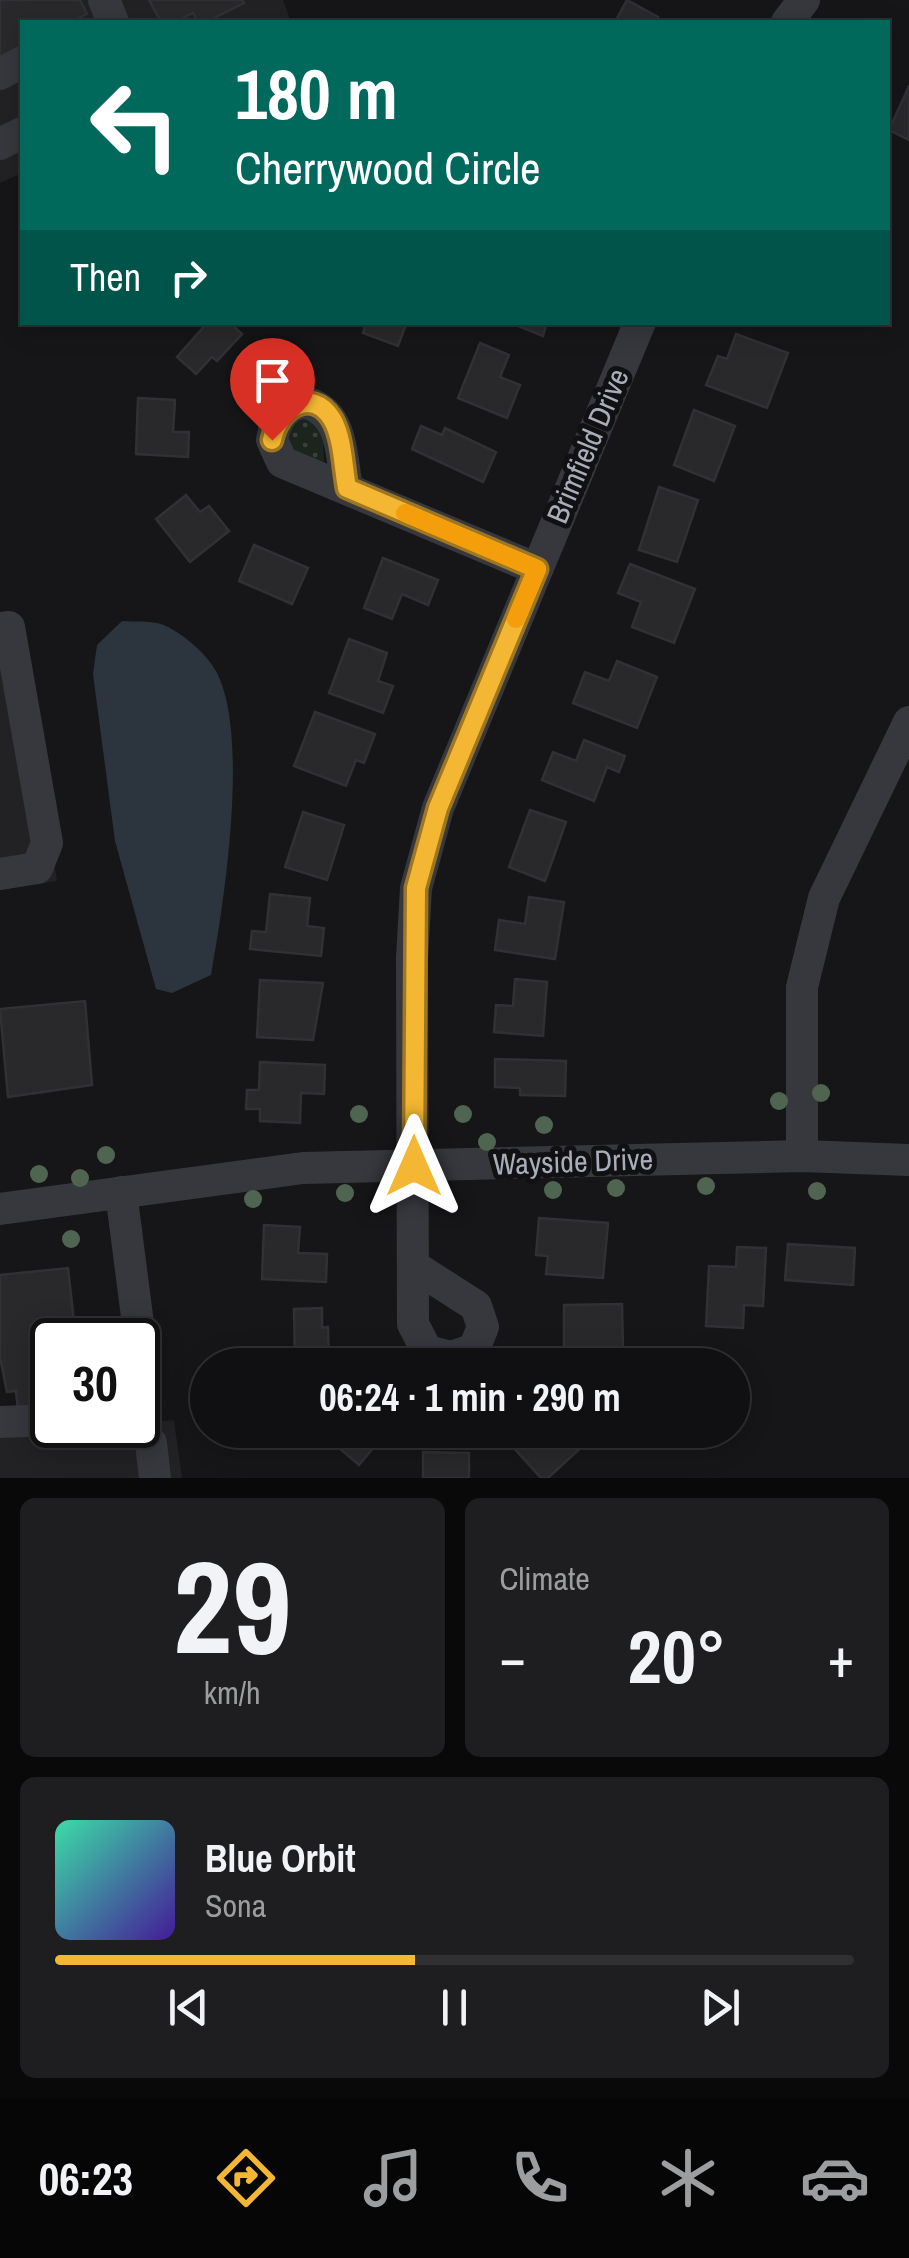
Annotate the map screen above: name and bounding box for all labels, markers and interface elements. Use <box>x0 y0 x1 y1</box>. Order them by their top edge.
text: 180 m <box>235 47 398 141</box>
icon: left <box>70 60 200 190</box>
text: Cherrywood Circle <box>235 137 541 198</box>
icon: right <box>161 250 216 305</box>
text: Then <box>70 252 141 303</box>
pin <box>230 338 315 441</box>
icon: arrive <box>245 353 300 408</box>
street label: Brimfield Drive <box>537 362 638 529</box>
position arrow <box>362 1114 466 1218</box>
street label: Wayside Drive <box>492 1138 654 1184</box>
speed limit sign: 30 <box>30 1318 160 1448</box>
text: 06:24 · 1 min · 290 m <box>319 1372 621 1423</box>
text: 29 <box>173 1518 292 1694</box>
text: Climate <box>500 1557 590 1600</box>
text: 20° <box>628 1605 726 1706</box>
text: − <box>500 1620 526 1694</box>
text: + <box>828 1620 854 1694</box>
text: km/h <box>204 1671 261 1714</box>
text: Blue Orbit <box>205 1833 356 1884</box>
text: Sona <box>205 1884 266 1927</box>
icon: previous <box>161 1980 216 2035</box>
icon: pause <box>427 1980 482 2035</box>
icon: next <box>693 1980 748 2035</box>
icon: directions <box>211 2143 281 2213</box>
icon: music <box>358 2143 428 2213</box>
icon: phone <box>505 2143 575 2213</box>
icon: climate <box>653 2143 723 2213</box>
icon: car <box>800 2143 870 2213</box>
text: 06:23 <box>39 2148 133 2209</box>

